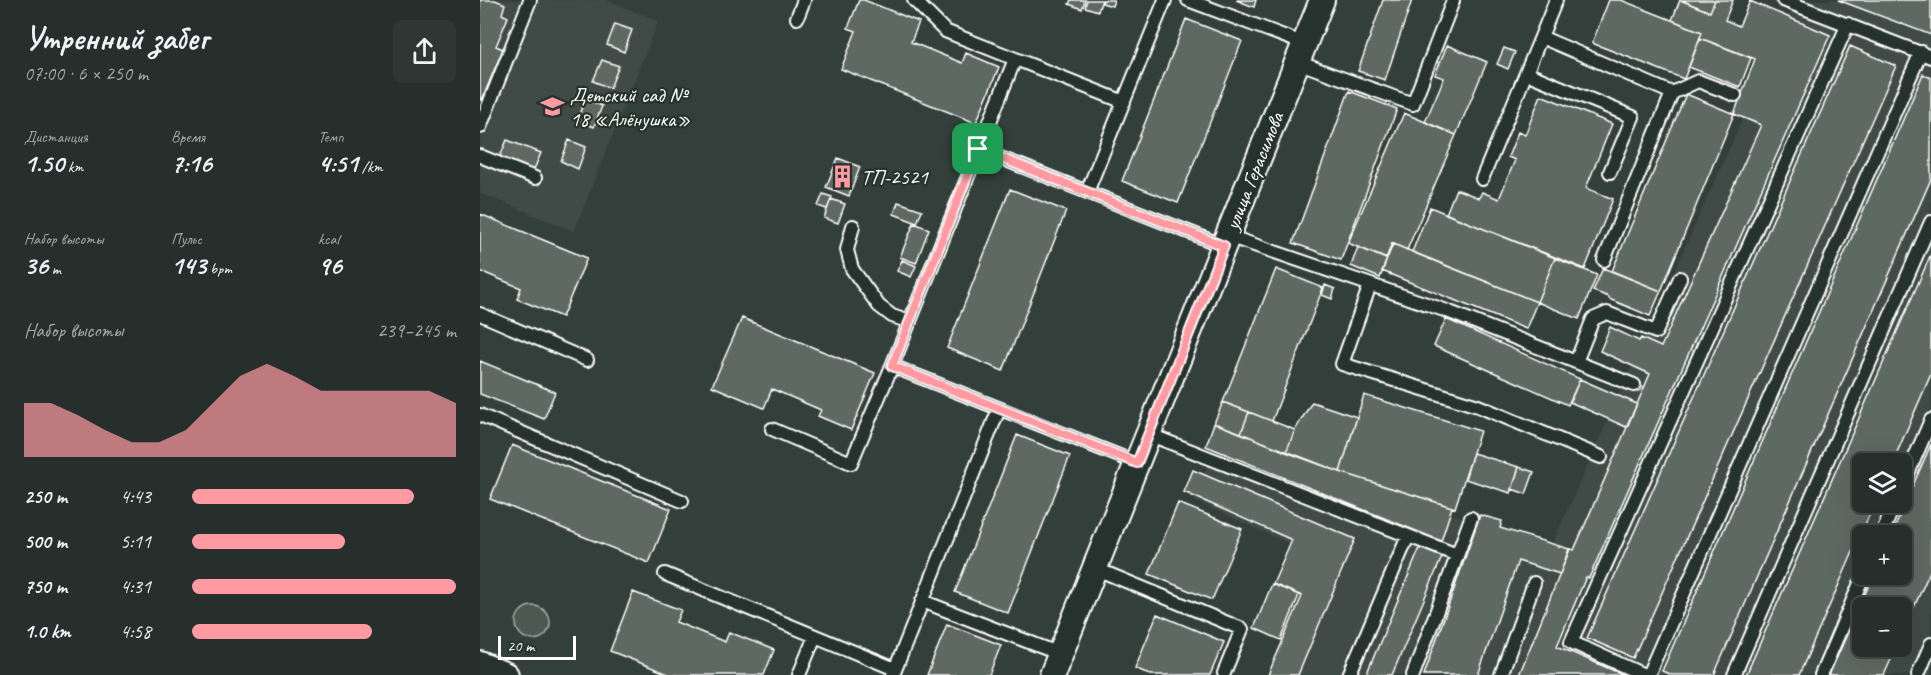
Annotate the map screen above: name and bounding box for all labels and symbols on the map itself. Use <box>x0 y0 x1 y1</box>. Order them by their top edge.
place label: Детский сад № 18 «Алёнушка» <box>570 82 691 132</box>
school or university icon: Детский сад № 18 «Алёнушка» <box>539 94 565 120</box>
street label: улица Герасимова <box>1218 107 1290 235</box>
pin <box>952 123 1003 174</box>
building icon: ТП-2521 <box>830 164 856 190</box>
place label: ТП-2521 <box>861 164 929 190</box>
scale bar <box>498 633 576 660</box>

